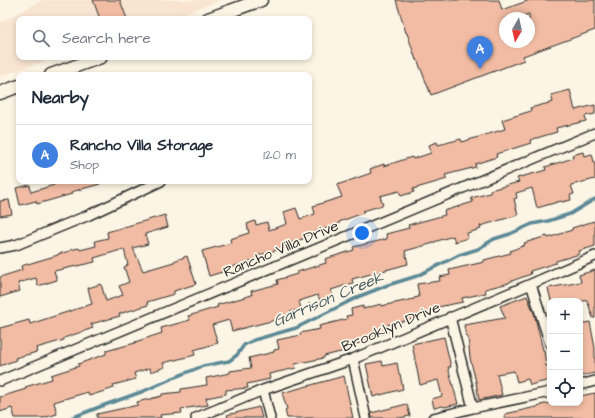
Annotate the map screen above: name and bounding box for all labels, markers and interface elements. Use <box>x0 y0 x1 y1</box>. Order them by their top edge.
north arrow <box>499 12 535 48</box>
search box <box>16 16 312 60</box>
icon: search <box>30 27 52 49</box>
text: Search here <box>62 28 151 49</box>
pin: A <box>467 36 493 69</box>
text: Nearby <box>32 86 89 110</box>
text: Rancho Villa Storage <box>70 135 213 156</box>
text: A <box>41 146 49 164</box>
text: 120 m <box>263 146 296 164</box>
text: Shop <box>70 156 99 174</box>
street label: Rancho Villa Drive <box>220 215 342 283</box>
your location <box>352 223 372 243</box>
water label: Garrison Creek <box>269 265 388 332</box>
street label: Brooklyn Drive <box>338 297 444 358</box>
map controls <box>547 298 583 406</box>
button: + <box>547 298 583 334</box>
button: − <box>547 334 583 370</box>
button: locate <box>547 370 583 406</box>

